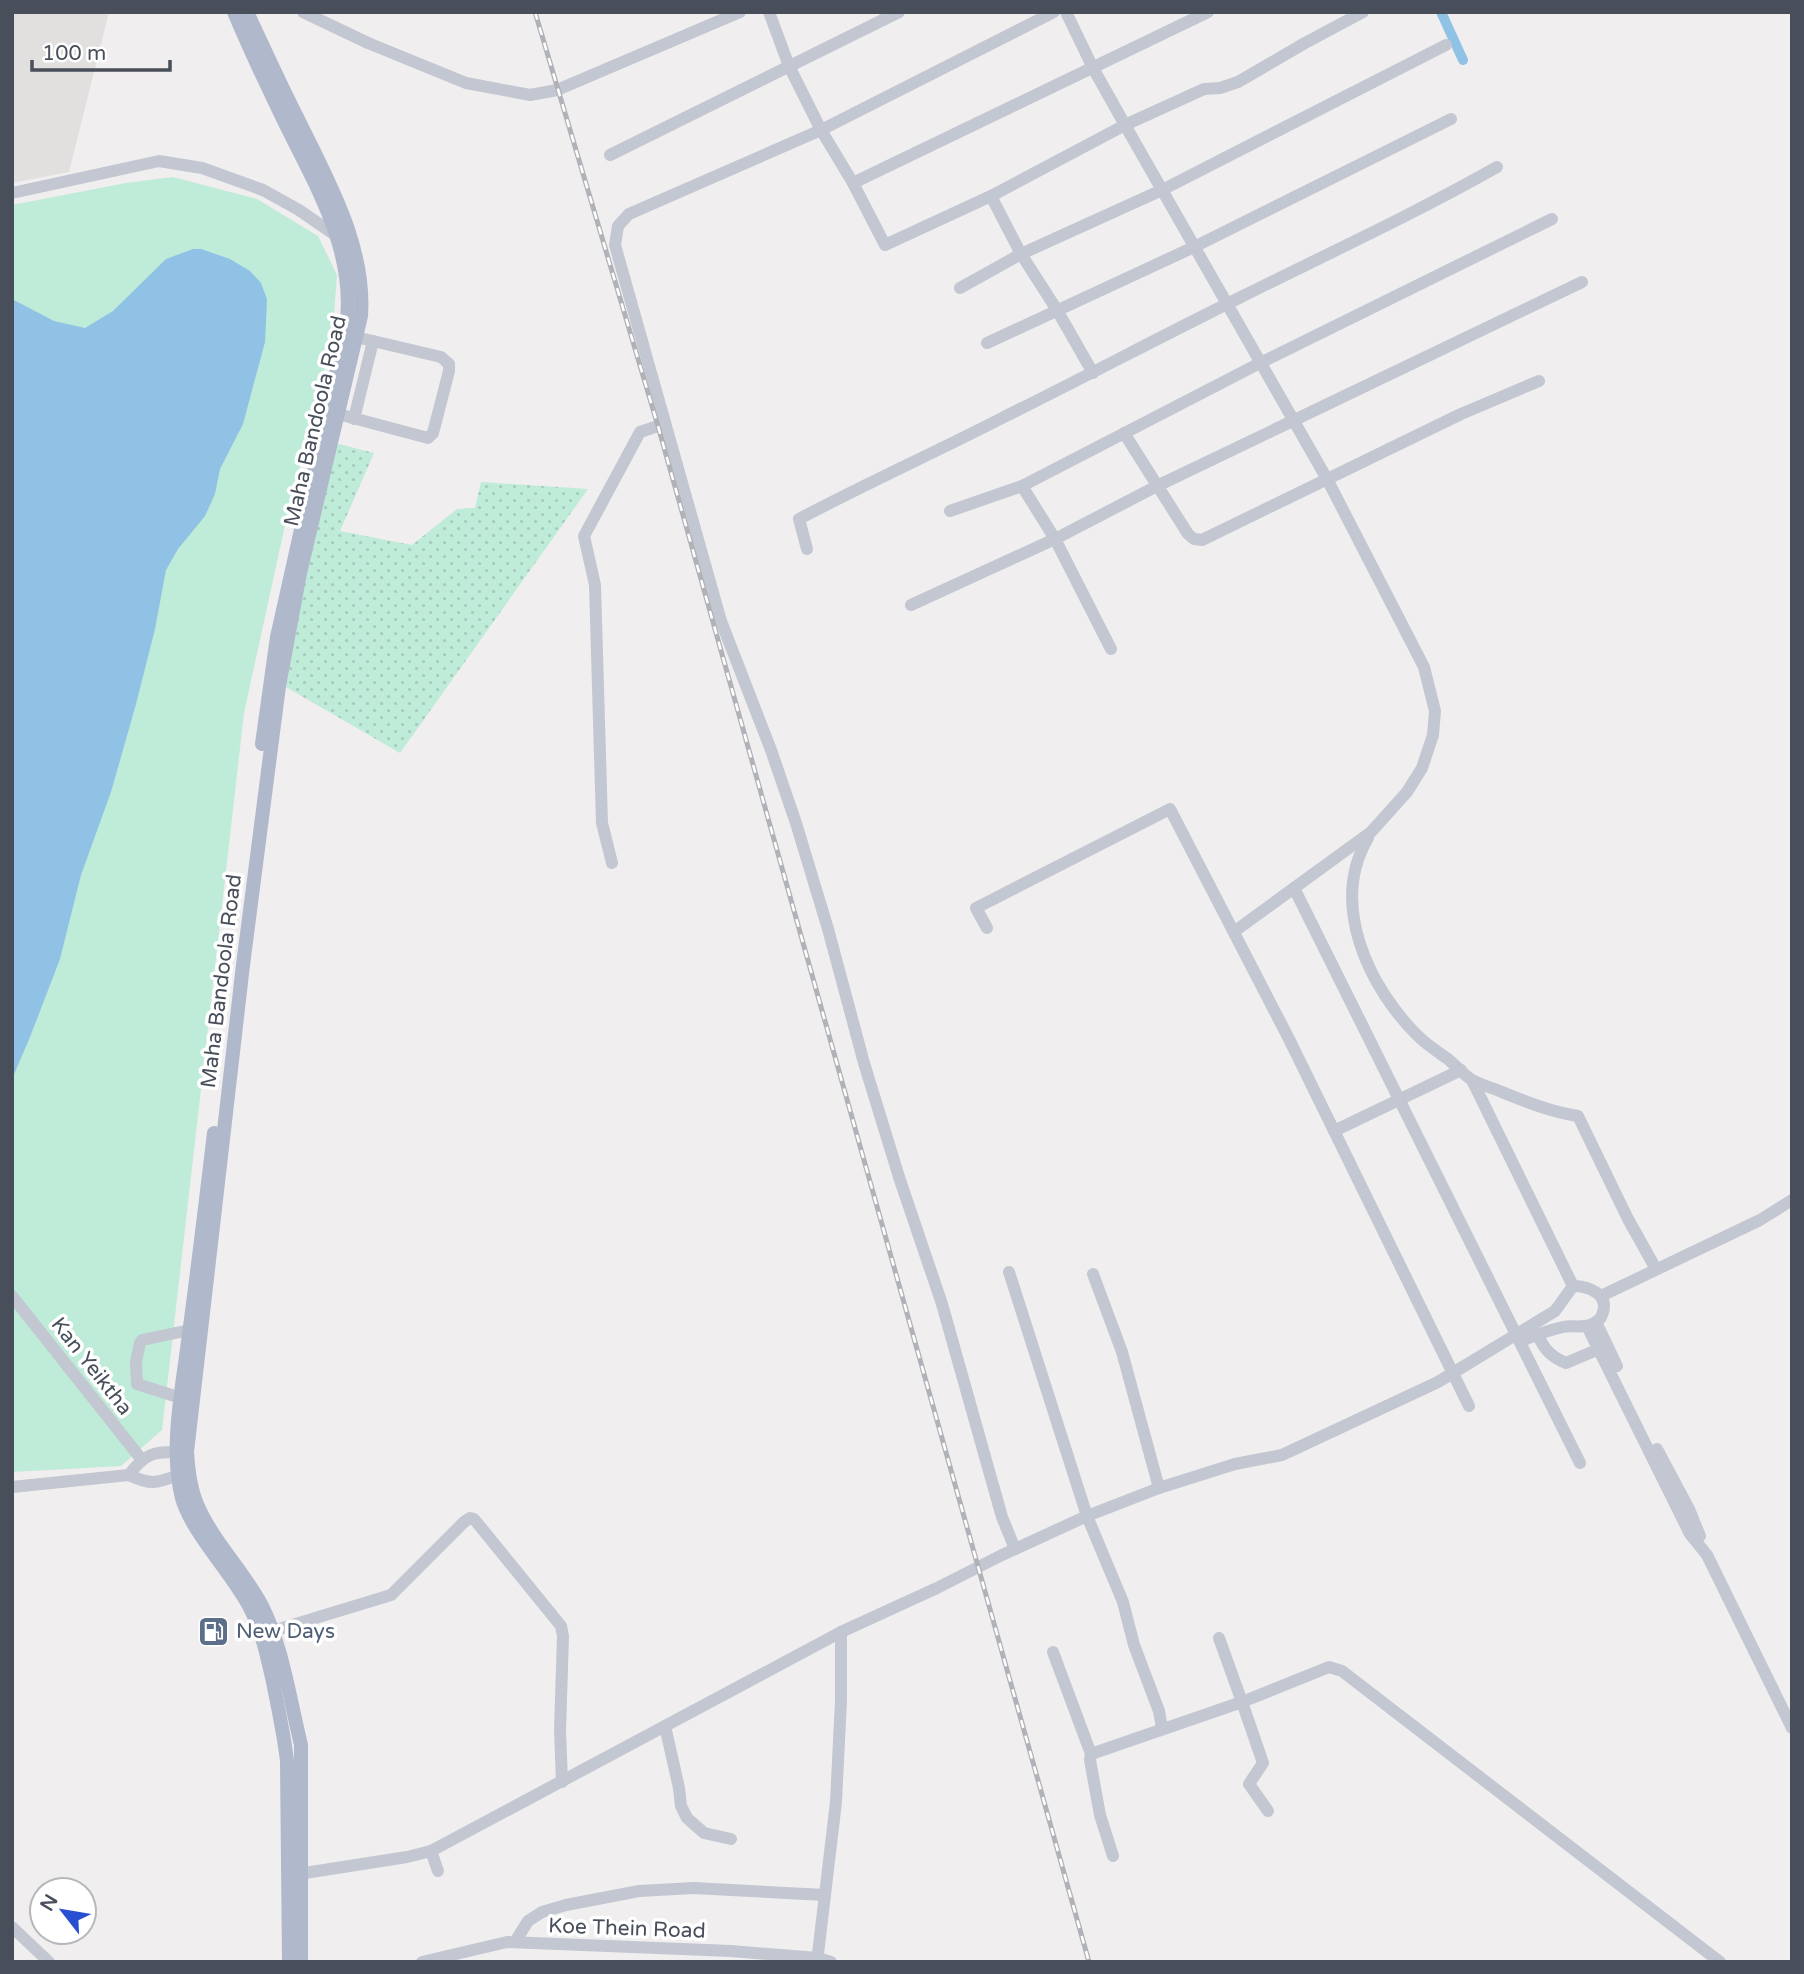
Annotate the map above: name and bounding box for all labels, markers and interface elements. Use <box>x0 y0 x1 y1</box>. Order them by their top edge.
scale bar <box>32 28 170 72</box>
text: 100 m <box>42 41 106 66</box>
street label: Maha Bandoola Road <box>279 313 352 529</box>
street label: Maha Bandoola Road <box>196 873 247 1089</box>
street label: Kan Yeiktha <box>46 1312 138 1420</box>
fuel station icon: New Days <box>196 1614 230 1648</box>
place label: New Days <box>236 1619 335 1644</box>
north arrow <box>28 1876 98 1946</box>
text: N <box>36 1891 63 1915</box>
street label: Koe Thein Road <box>548 1913 706 1944</box>

